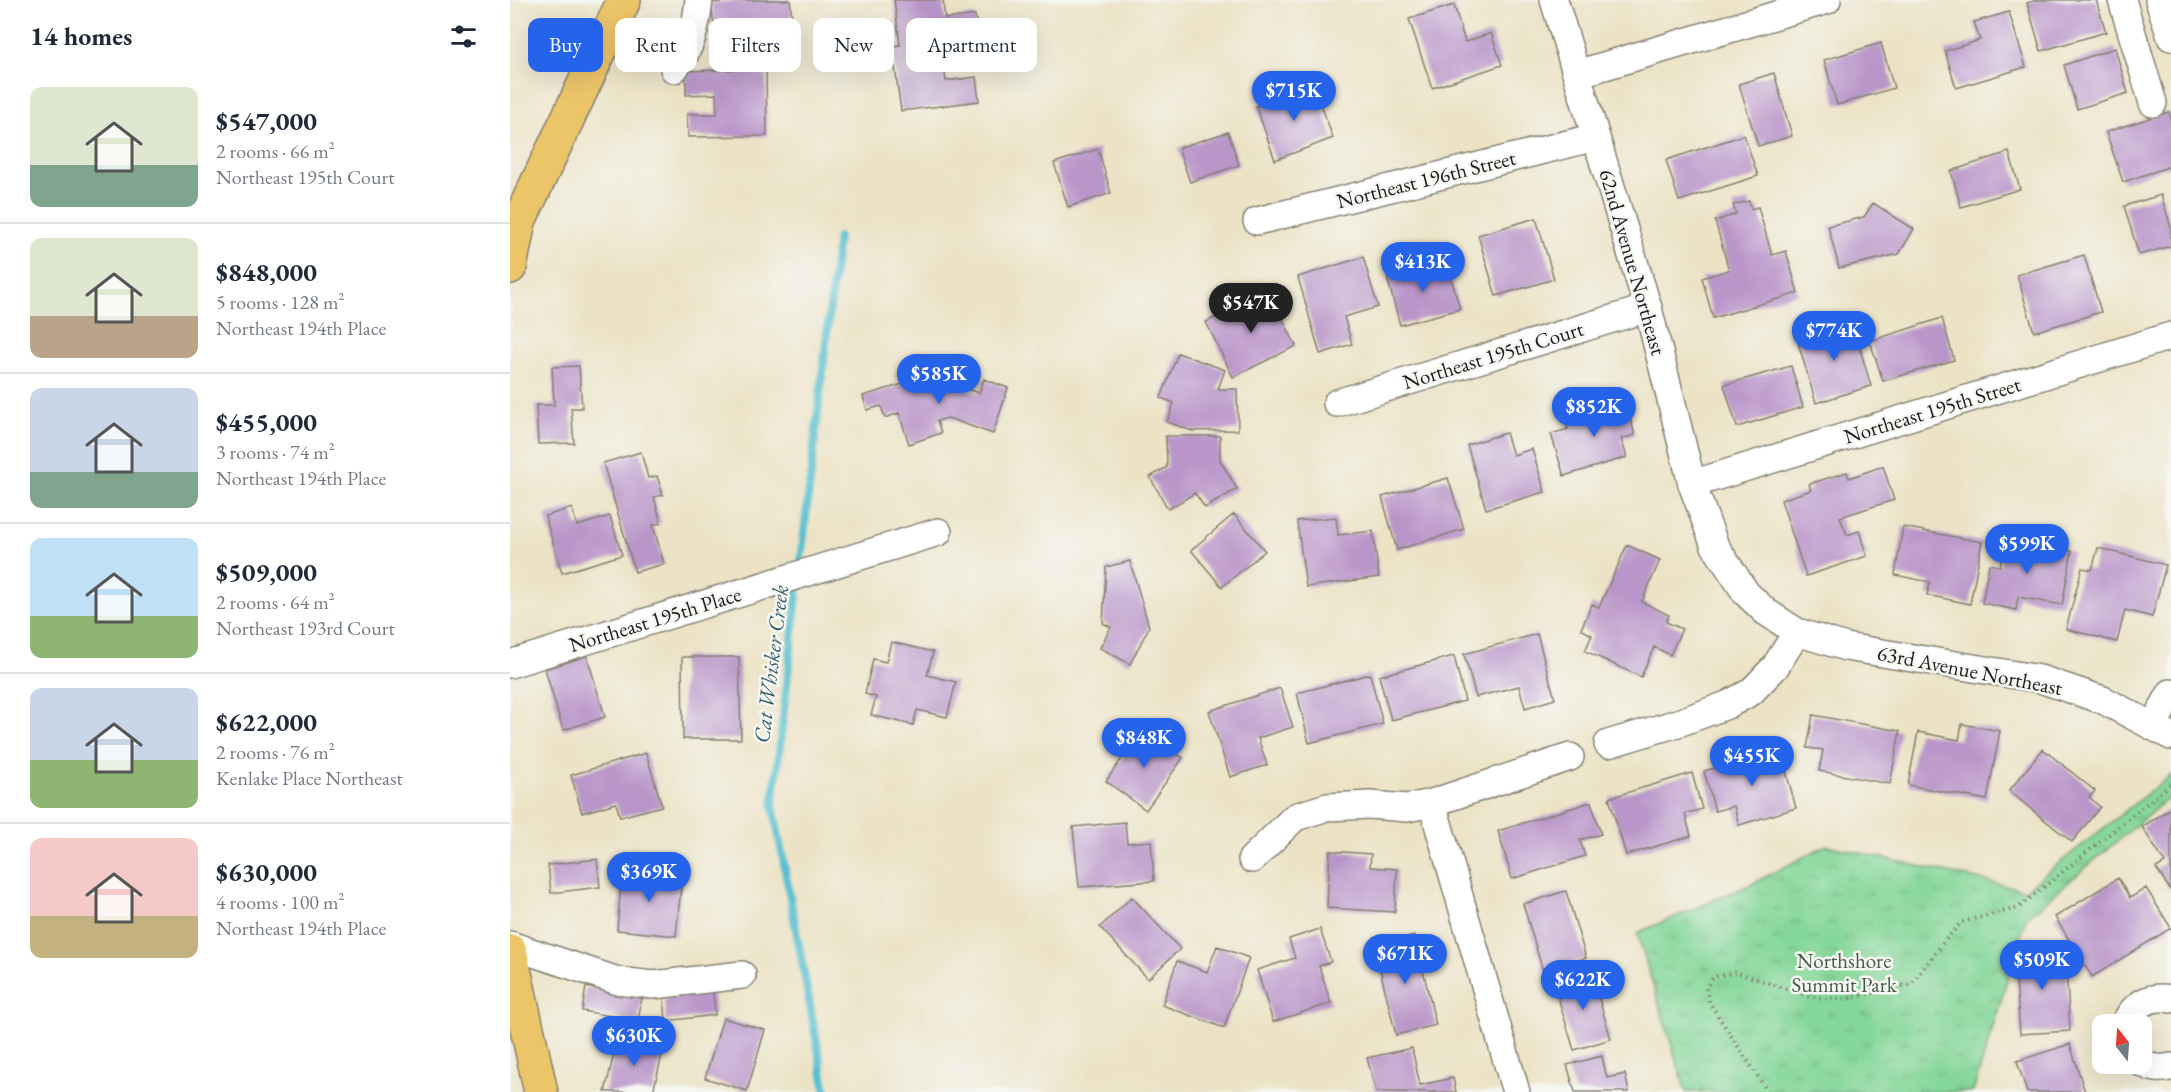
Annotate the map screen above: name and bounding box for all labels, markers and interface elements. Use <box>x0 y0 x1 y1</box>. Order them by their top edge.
chip: Buy <box>528 18 603 72</box>
chip: Rent <box>615 18 697 72</box>
chip: Filters <box>709 18 801 72</box>
chip: New <box>813 18 894 72</box>
chip: Apartment <box>906 18 1037 72</box>
text: 14 homes <box>30 19 132 53</box>
icon: filters <box>447 20 480 53</box>
pin: $715K <box>1252 71 1336 122</box>
text: $715K <box>1266 77 1322 103</box>
text: $547,000 <box>216 104 317 138</box>
icon: home <box>78 111 150 183</box>
text: 2 rooms · 66 m² <box>216 138 335 164</box>
street label: Northeast 196th Street <box>1334 144 1519 214</box>
text: Northeast 195th Court <box>216 164 395 190</box>
street label: 62nd Avenue Northeast <box>1594 166 1673 358</box>
pin: $413K <box>1381 242 1465 293</box>
text: $413K <box>1395 248 1451 274</box>
text: $848,000 <box>216 255 317 289</box>
icon: home <box>78 262 150 334</box>
pin: $547K <box>1209 283 1293 334</box>
text: 5 rooms · 128 m² <box>216 289 344 315</box>
text: $547K <box>1223 289 1279 315</box>
pin: $774K <box>1792 311 1876 362</box>
text: Northeast 194th Place <box>216 315 386 341</box>
street label: Northeast 195th Court <box>1399 315 1587 395</box>
text: $774K <box>1806 317 1862 343</box>
pin: $585K <box>897 354 981 405</box>
text: $585K <box>911 360 967 386</box>
street label: Northeast 195th Street <box>1840 370 2024 450</box>
pin: $852K <box>1552 387 1636 438</box>
text: $852K <box>1566 393 1622 419</box>
text: $455,000 <box>216 405 317 439</box>
icon: home <box>78 412 150 484</box>
text: 3 rooms · 74 m² <box>216 439 335 465</box>
text: Northeast 194th Place <box>216 465 386 491</box>
pin: $599K <box>1985 524 2069 575</box>
text: $599K <box>1999 530 2055 556</box>
text: $509,000 <box>216 555 317 589</box>
icon: home <box>78 562 150 634</box>
street label: Northeast 195th Place <box>566 580 744 658</box>
water label: Cat Whisker Creek <box>747 583 795 745</box>
text: 2 rooms · 64 m² <box>216 589 335 615</box>
text: Northeast 193rd Court <box>216 615 395 641</box>
street label: 63rd Avenue Northeast <box>1875 639 2065 701</box>
text: $622,000 <box>216 705 317 739</box>
icon: home <box>78 712 150 784</box>
pin: $848K <box>1102 718 1186 769</box>
text: $848K <box>1116 724 1172 750</box>
pin: $455K <box>1710 736 1794 787</box>
text: 2 rooms · 76 m² <box>216 739 335 765</box>
text: $455K <box>1724 742 1780 768</box>
text: Kenlake Place Northeast <box>216 765 403 791</box>
pin: $369K <box>607 852 691 903</box>
text: $630,000 <box>216 855 317 889</box>
text: $369K <box>621 858 677 884</box>
icon: home <box>78 862 150 934</box>
text: 4 rooms · 100 m² <box>216 889 344 915</box>
text: Northeast 194th Place <box>216 915 386 941</box>
pin: $671K <box>1363 934 1447 985</box>
text: $671K <box>1377 940 1433 966</box>
pin: $509K <box>2000 940 2084 991</box>
text: $509K <box>2014 946 2070 972</box>
park label: Northshore Summit Park <box>1791 947 1898 998</box>
pin: $622K <box>1541 960 1625 1011</box>
text: $622K <box>1555 966 1611 992</box>
north arrow <box>2092 1014 2152 1074</box>
map controls <box>2092 1014 2152 1074</box>
pin: $630K <box>592 1016 676 1067</box>
text: $630K <box>606 1022 662 1048</box>

